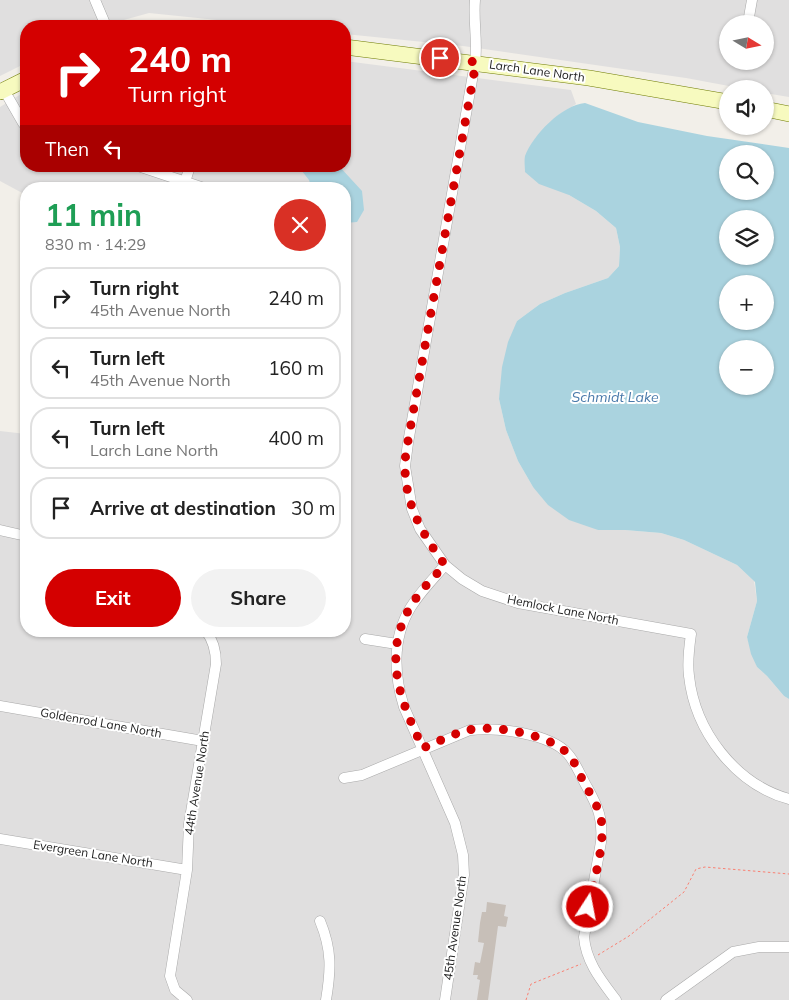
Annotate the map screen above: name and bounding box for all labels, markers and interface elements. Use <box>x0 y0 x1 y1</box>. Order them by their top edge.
north arrow <box>719 15 774 70</box>
map controls <box>719 15 774 395</box>
text: 240 m <box>128 37 232 81</box>
pin <box>419 37 461 79</box>
icon: right <box>45 40 110 105</box>
icon: arrive <box>426 44 454 72</box>
street label: Larch Lane North <box>488 56 586 85</box>
text: Turn right <box>128 80 226 108</box>
button: sound <box>719 80 774 135</box>
icon: left <box>99 135 127 163</box>
text: Then <box>45 137 89 161</box>
button: search <box>719 145 774 200</box>
text: 11 min <box>45 196 142 234</box>
button: close <box>274 199 326 251</box>
button: layers <box>719 210 774 265</box>
text: 830 m · 14:29 <box>45 234 146 254</box>
button: + <box>719 275 774 330</box>
text: Turn right <box>90 276 179 300</box>
icon: right <box>47 284 75 312</box>
text: 240 m <box>268 286 324 310</box>
text: 45th Avenue North <box>90 300 231 320</box>
button: − <box>719 340 774 395</box>
text: Turn left <box>90 346 165 370</box>
icon: left <box>47 354 75 382</box>
text: 160 m <box>268 356 324 380</box>
text: 45th Avenue North <box>90 370 231 390</box>
water label: Schmidt Lake <box>571 388 659 406</box>
text: Turn left <box>90 416 165 440</box>
icon: left <box>47 424 75 452</box>
text: 400 m <box>268 426 324 450</box>
text: Larch Lane North <box>90 440 218 460</box>
icon: arrive <box>47 494 75 522</box>
text: Arrive at destination <box>90 496 276 520</box>
text: 30 m <box>291 496 335 520</box>
button: Exit <box>45 569 181 627</box>
button: Share <box>191 569 326 627</box>
street label: Hemlock Lane North <box>506 591 620 628</box>
street label: Goldenrod Lane North <box>39 704 163 741</box>
street label: 44th Avenue North <box>181 730 212 836</box>
street label: Evergreen Lane North <box>32 837 154 870</box>
street label: 45th Avenue North <box>440 875 469 981</box>
position arrow <box>561 880 613 932</box>

